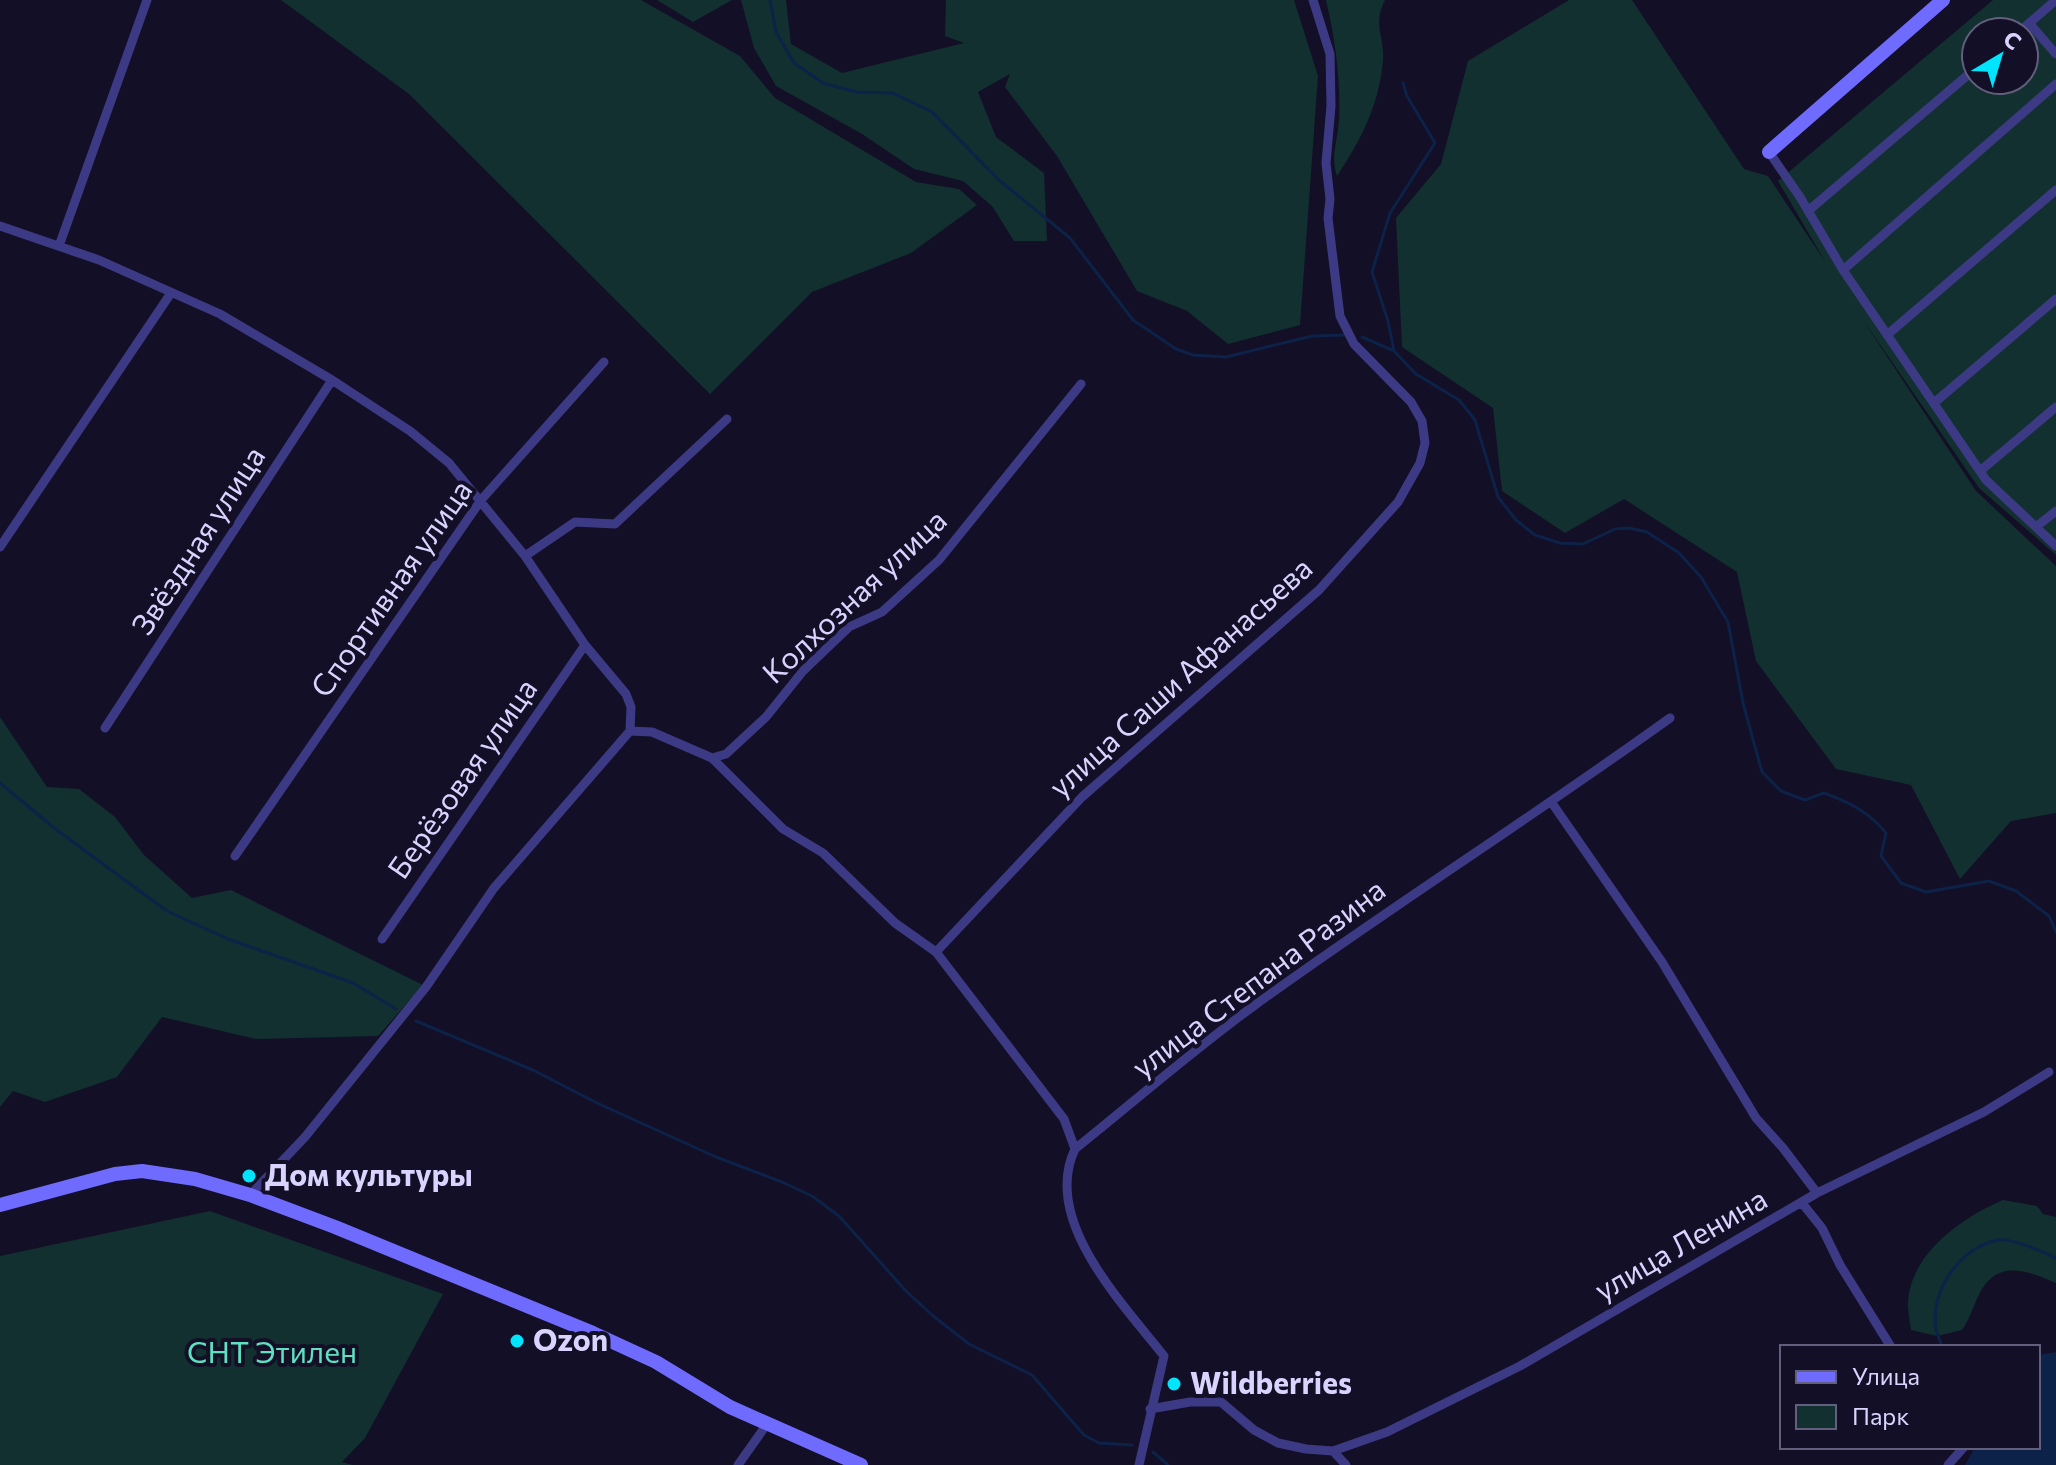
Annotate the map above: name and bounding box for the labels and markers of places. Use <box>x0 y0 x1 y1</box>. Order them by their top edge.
place label: Дом культуры <box>265 1155 473 1192</box>
marker: Дом культуры <box>240 1167 258 1185</box>
place label: Ozon <box>533 1320 608 1357</box>
marker: Ozon <box>508 1332 526 1350</box>
place label: Wildberries <box>1190 1363 1352 1400</box>
marker: Wildberries <box>1165 1375 1183 1393</box>

